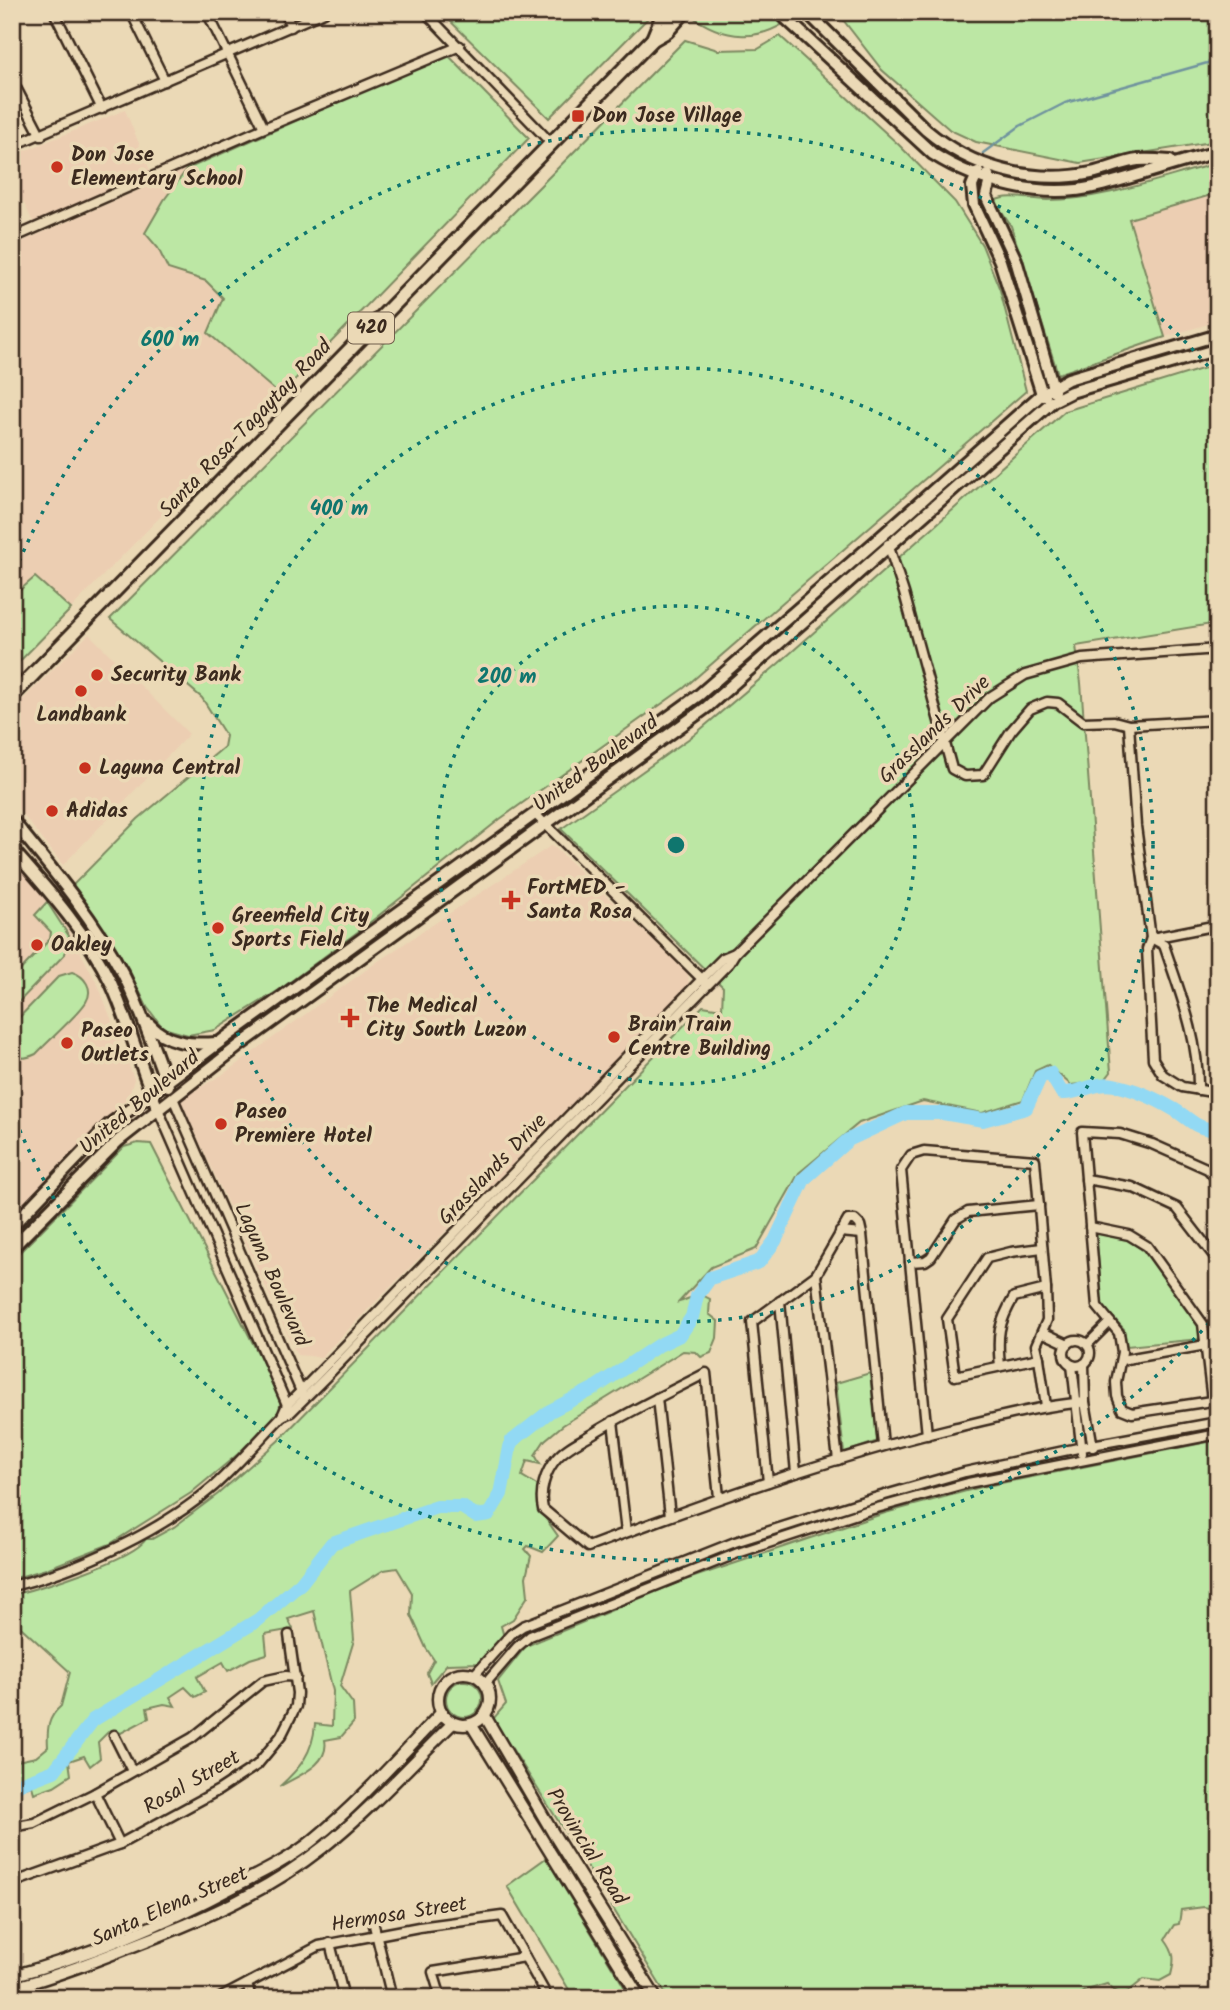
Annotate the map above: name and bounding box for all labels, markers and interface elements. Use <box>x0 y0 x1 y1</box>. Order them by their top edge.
place label: Don Jose Village <box>592 100 742 133</box>
marker: Don Jose Village <box>570 108 586 124</box>
place label: Don Jose Elementary School <box>71 139 243 196</box>
marker: Don Jose Elementary School <box>49 159 65 175</box>
road number: 420 <box>348 312 394 344</box>
text: 600 m <box>141 324 199 357</box>
street label: Santa Rosa-Tagaytay Road <box>151 332 341 526</box>
text: 400 m <box>310 493 368 526</box>
place label: Security Bank <box>111 659 241 692</box>
text: 200 m <box>477 661 537 694</box>
marker: Security Bank <box>89 667 105 683</box>
street label: Grasslands Drive <box>871 667 999 792</box>
marker: Landbank <box>73 683 89 699</box>
place label: Landbank <box>36 699 127 732</box>
street label: United Boulevard <box>526 707 666 821</box>
place label: Laguna Central <box>99 752 241 785</box>
marker: Laguna Central <box>77 760 93 776</box>
place label: Adidas <box>66 795 128 828</box>
marker: Adidas <box>44 803 60 819</box>
centre of rings <box>664 833 688 857</box>
place label: FortMED - Santa Rosa <box>527 872 632 929</box>
marker: FortMED - Santa Rosa <box>501 890 521 910</box>
place label: Greenfield City Sports Field <box>232 900 369 957</box>
marker: Greenfield City Sports Field <box>210 920 226 936</box>
place label: Oakley <box>51 929 112 962</box>
marker: Oakley <box>29 937 45 953</box>
place label: The Medical City South Luzon <box>366 990 527 1047</box>
marker: The Medical City South Luzon <box>340 1008 360 1028</box>
place label: Brain Train Centre Building <box>628 1009 771 1066</box>
place label: Paseo Outlets <box>81 1015 149 1072</box>
marker: Brain Train Centre Building <box>606 1029 622 1045</box>
marker: Paseo Outlets <box>59 1035 75 1051</box>
street label: United Boulevard <box>72 1042 208 1164</box>
place label: Paseo Premiere Hotel <box>235 1096 372 1153</box>
street label: Grasslands Drive <box>431 1106 556 1234</box>
marker: Paseo Premiere Hotel <box>213 1116 229 1132</box>
street label: Laguna Boulevard <box>224 1198 318 1353</box>
street label: Rosal Street <box>137 1741 248 1824</box>
street label: Provincial Road <box>537 1782 635 1912</box>
street label: Santa Elena Street <box>86 1857 254 1956</box>
street label: Hermosa Street <box>329 1888 470 1942</box>

